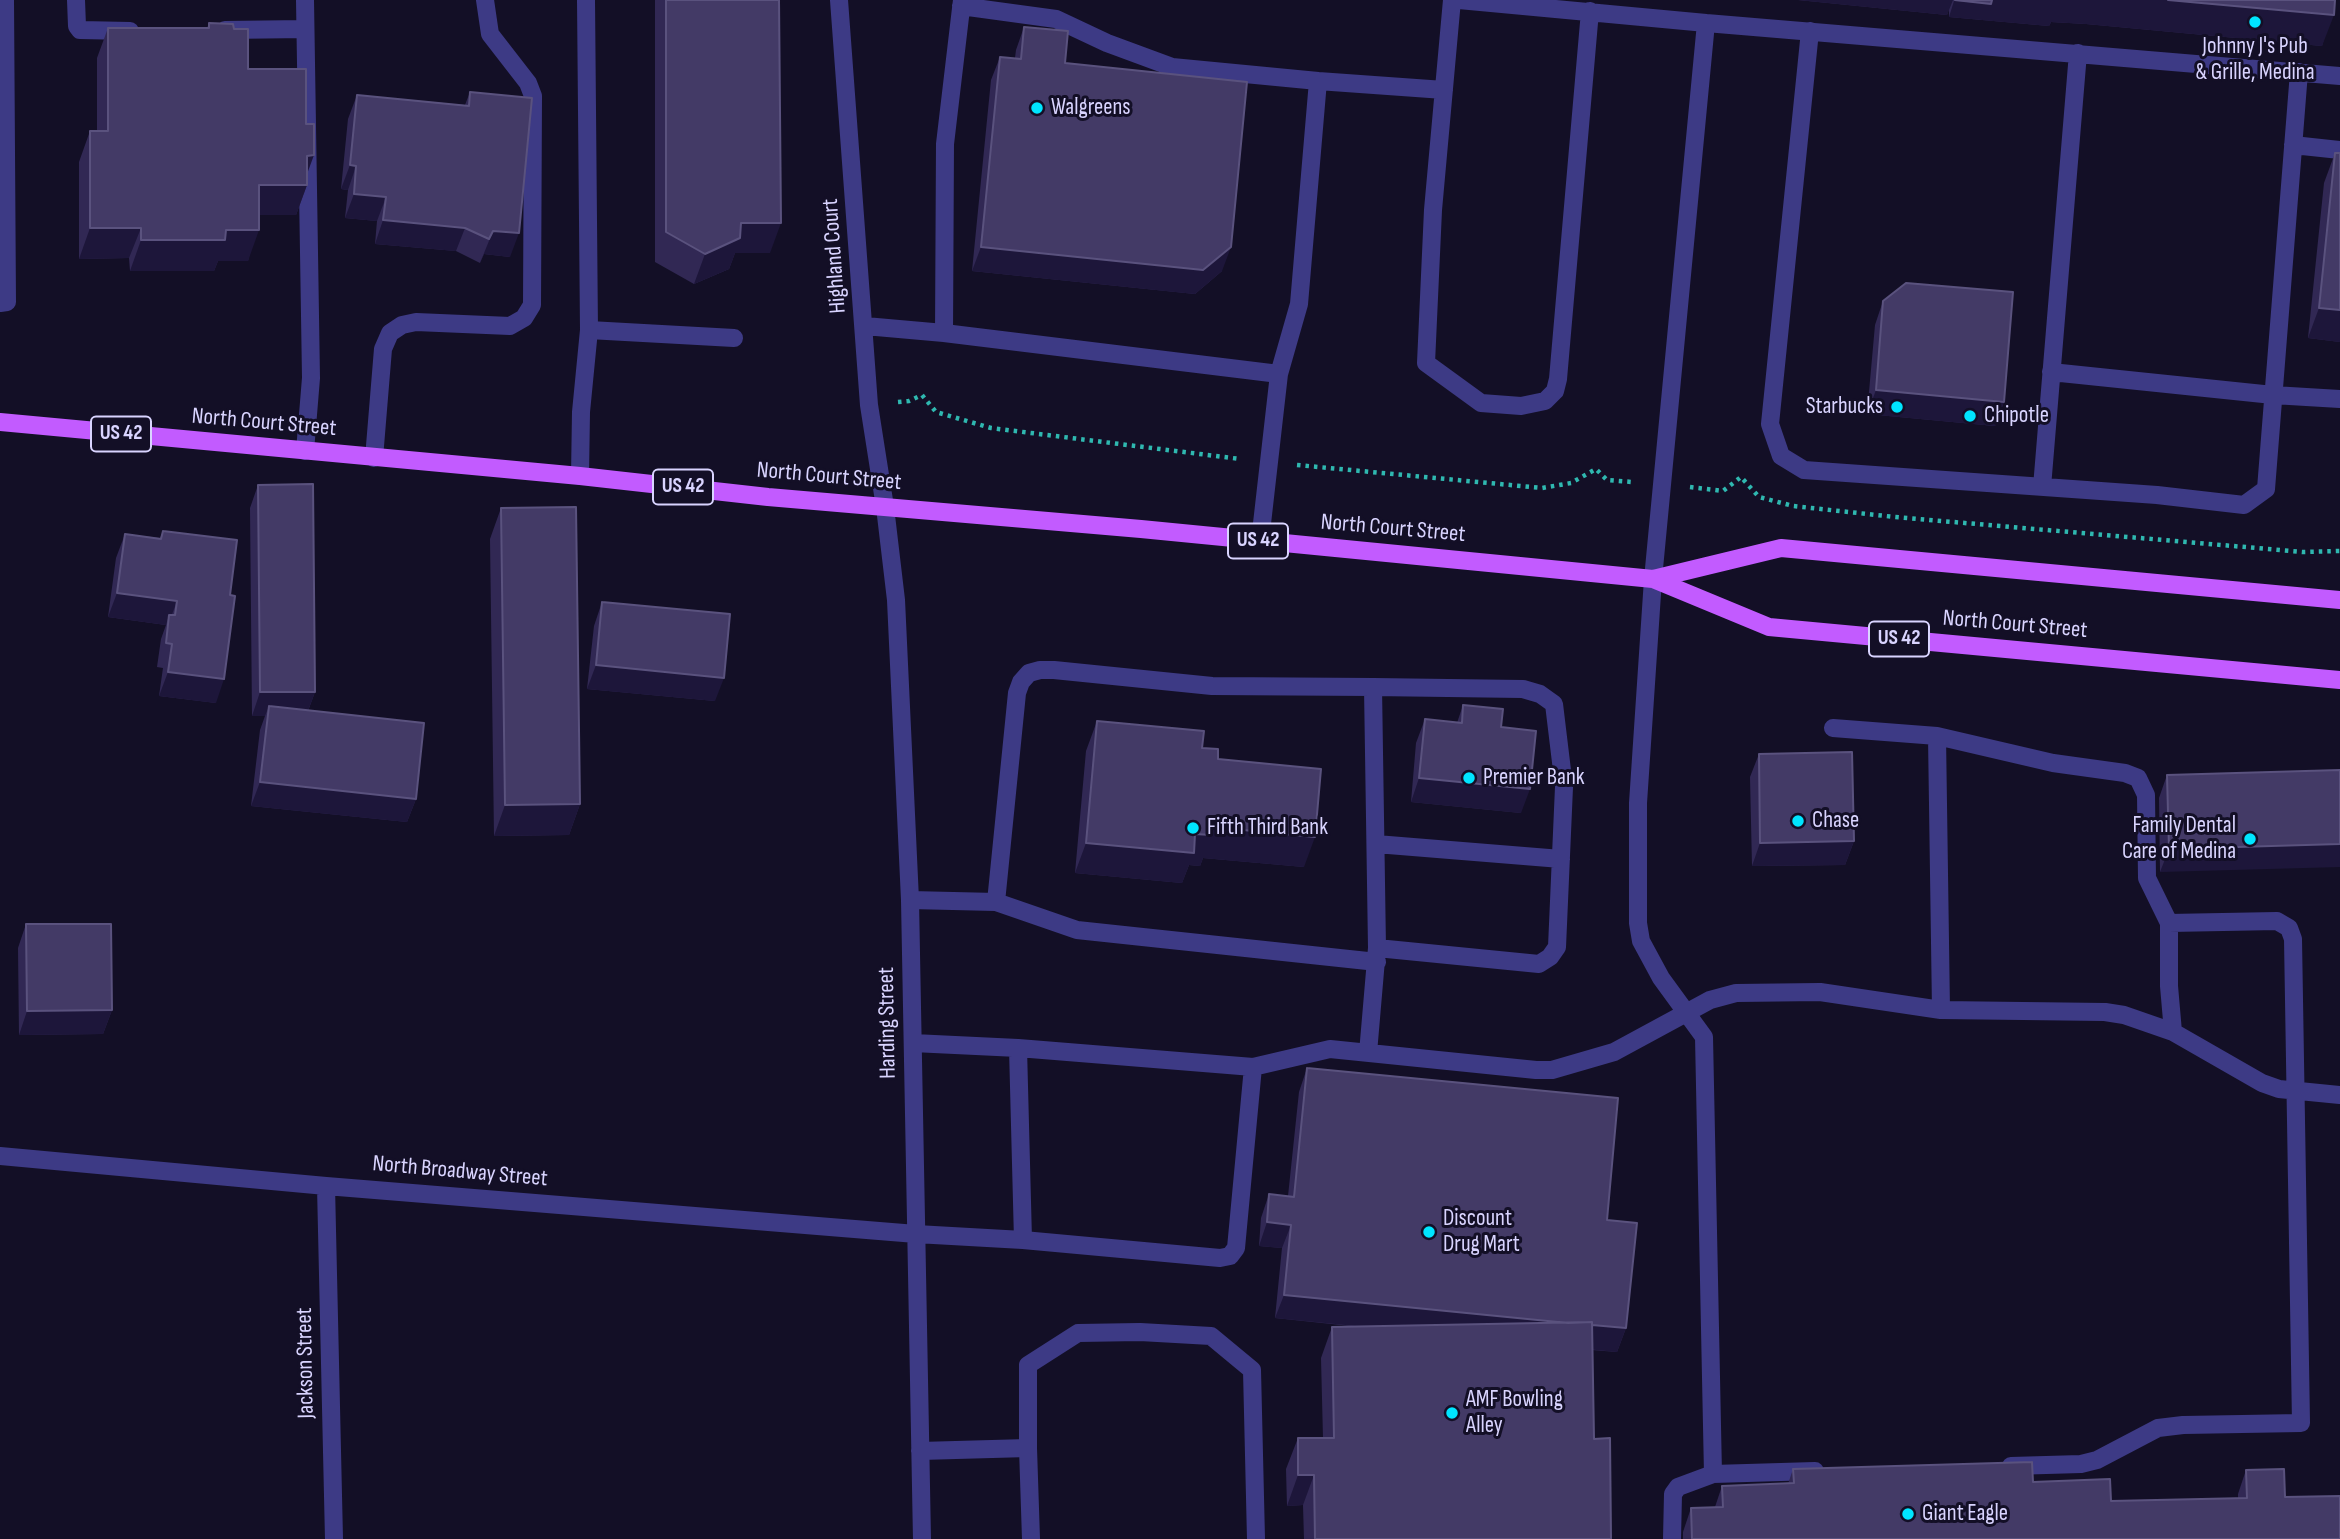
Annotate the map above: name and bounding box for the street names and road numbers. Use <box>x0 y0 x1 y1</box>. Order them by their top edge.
street label: Highland Court <box>817 198 853 314</box>
street label: North Court Street <box>191 403 337 443</box>
road number: US 42 <box>91 416 151 452</box>
street label: North Court Street <box>756 457 902 497</box>
road number: US 42 <box>653 470 713 504</box>
street label: North Court Street <box>1320 509 1466 549</box>
road number: US 42 <box>1228 524 1288 558</box>
street label: North Court Street <box>1942 605 2088 645</box>
road number: US 42 <box>1869 622 1929 656</box>
street label: Harding Street <box>873 967 903 1079</box>
street label: North Broadway Street <box>371 1151 549 1193</box>
street label: Jackson Street <box>291 1307 321 1419</box>

